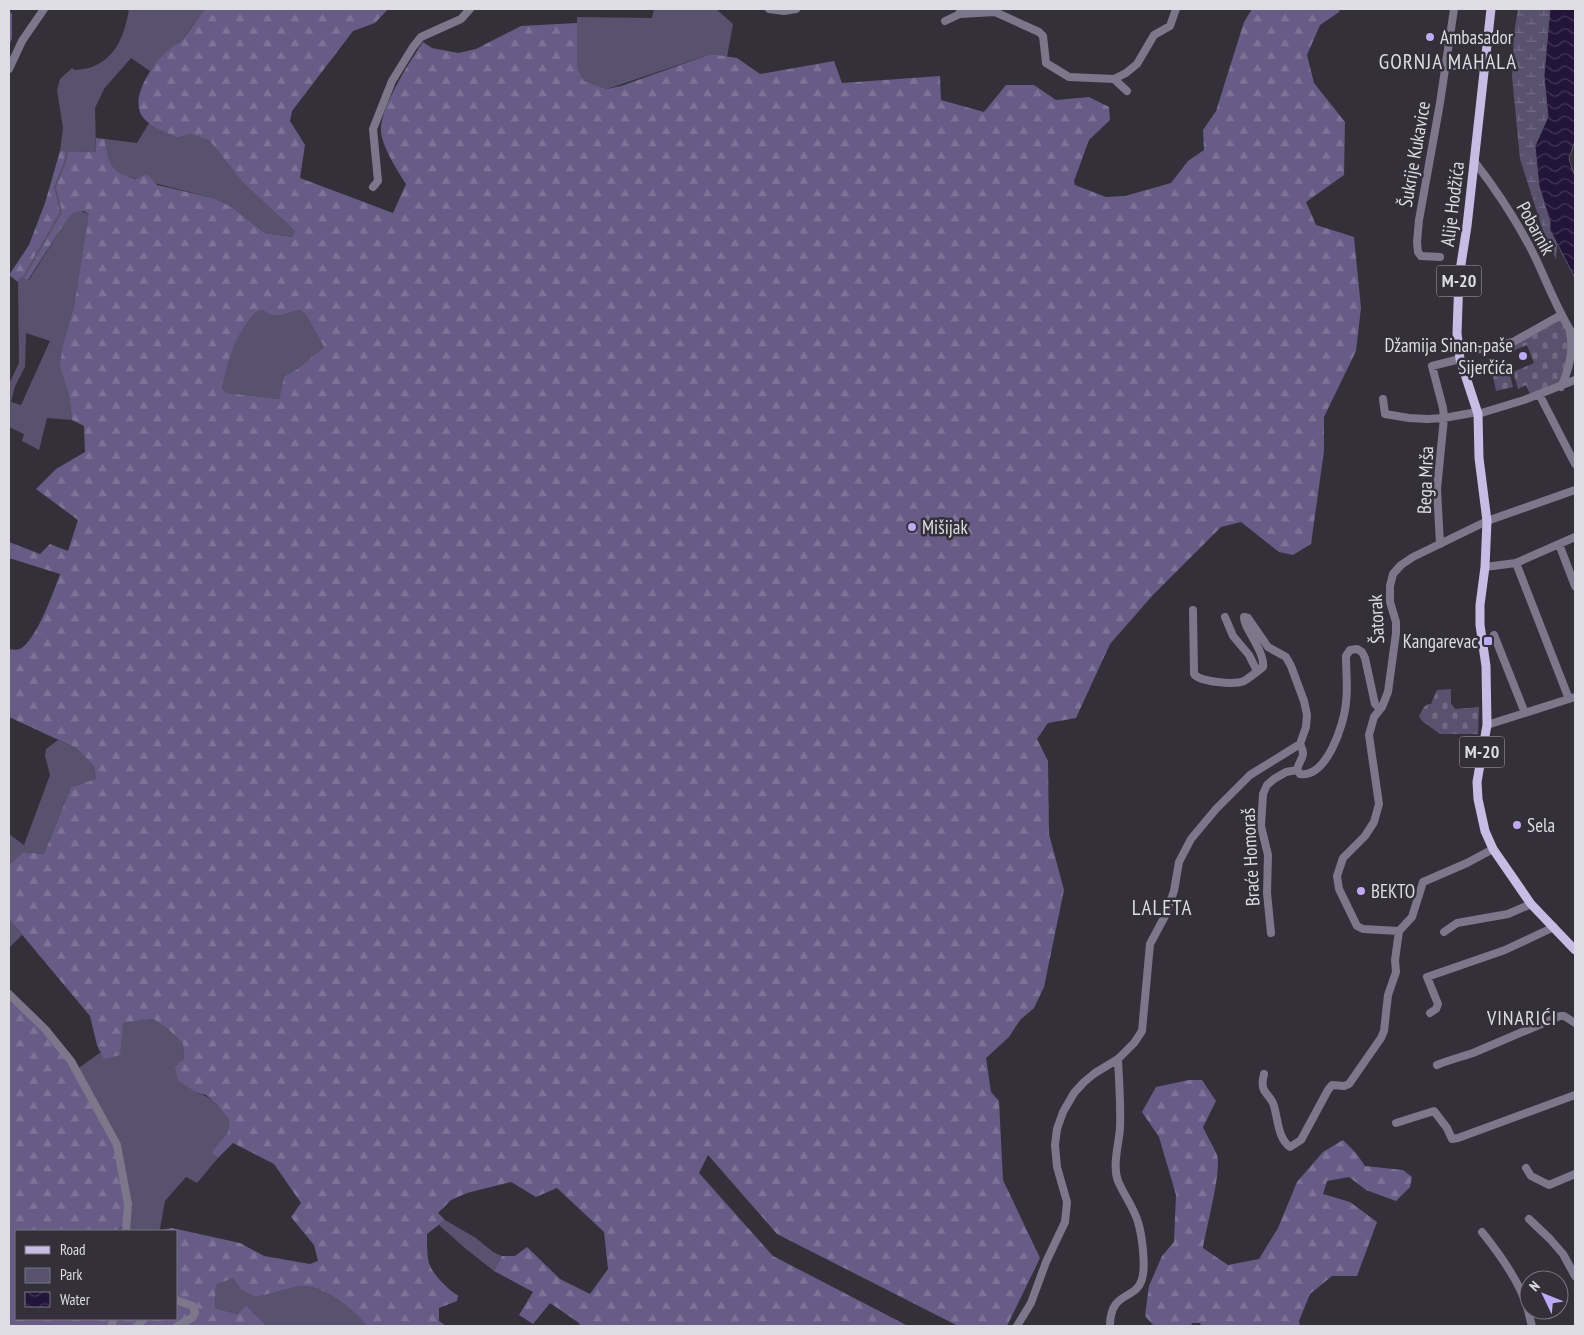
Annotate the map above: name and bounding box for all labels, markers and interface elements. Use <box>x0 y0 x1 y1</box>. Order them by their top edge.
place label: Ambasador <box>1440 25 1514 49</box>
marker: Ambasador <box>1424 31 1436 43</box>
district label: GORNJA MAHALA <box>1379 48 1517 75</box>
street label: Šukrije Kukavice <box>1393 99 1435 209</box>
street label: Alije Hodžića <box>1435 160 1469 248</box>
street label: Pobarnik <box>1512 197 1561 259</box>
road number: M-20 <box>1436 266 1482 296</box>
place label: Džamija Sinan-paše Sijerčića <box>1385 333 1513 379</box>
marker: Džamija Sinan-paše Sijerčića <box>1517 350 1529 362</box>
street label: Bega Mrša <box>1412 446 1438 514</box>
place label: Mišijak <box>922 515 968 539</box>
marker: Mišijak <box>906 521 918 533</box>
street label: Šatorak <box>1363 593 1389 644</box>
place label: Kangarevac <box>1403 629 1478 653</box>
marker: Kangarevac <box>1482 635 1494 647</box>
road number: M-20 <box>1460 736 1504 768</box>
street label: Braće Homoraš <box>1235 807 1265 907</box>
place label: Sela <box>1527 813 1555 837</box>
marker: Sela <box>1511 819 1523 831</box>
place label: BEKTO <box>1371 879 1415 903</box>
marker: BEKTO <box>1355 885 1367 897</box>
district label: LALETA <box>1132 894 1192 921</box>
district label: VINARIĆI <box>1486 1005 1557 1031</box>
legend <box>15 1230 178 1320</box>
text: Road <box>60 1240 86 1259</box>
text: Park <box>60 1265 82 1284</box>
north arrow <box>1519 1270 1569 1320</box>
text: N <box>1525 1277 1544 1295</box>
text: Water <box>60 1290 91 1309</box>

